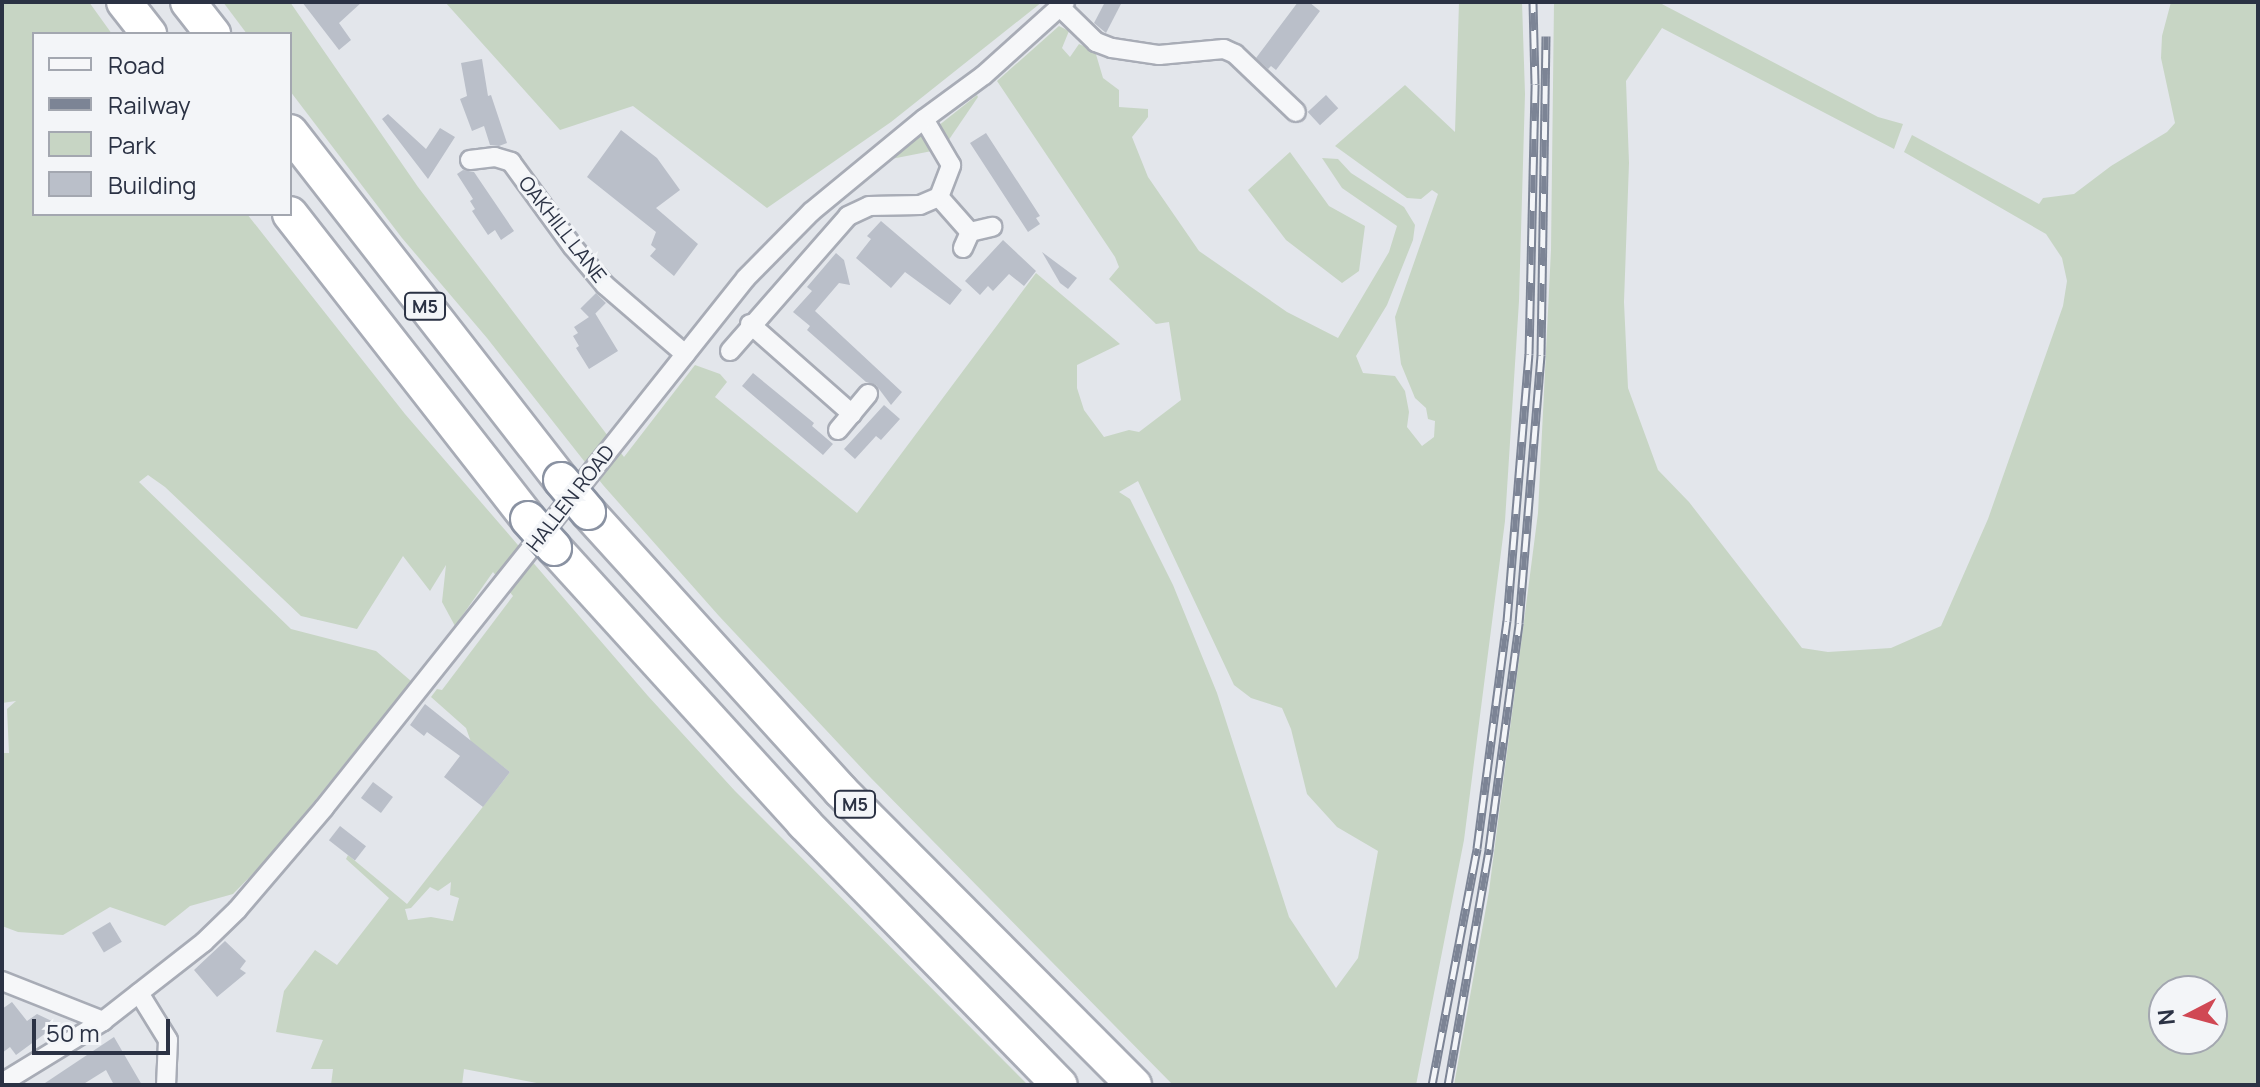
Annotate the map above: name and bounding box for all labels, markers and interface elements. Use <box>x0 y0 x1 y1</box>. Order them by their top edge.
legend <box>32 32 292 216</box>
text: Road <box>108 48 165 81</box>
text: Railway <box>108 88 191 121</box>
text: Park <box>108 128 156 161</box>
text: Building <box>108 168 196 201</box>
street label: OAKHILL LANE <box>514 171 612 287</box>
road number: M5 <box>403 292 447 320</box>
street label: HALLEN ROAD <box>521 440 619 556</box>
road number: M5 <box>833 790 877 818</box>
north arrow <box>2148 975 2228 1055</box>
scale bar <box>36 1003 174 1053</box>
text: N <box>2150 1008 2182 1027</box>
text: 50 m <box>46 1016 100 1049</box>

